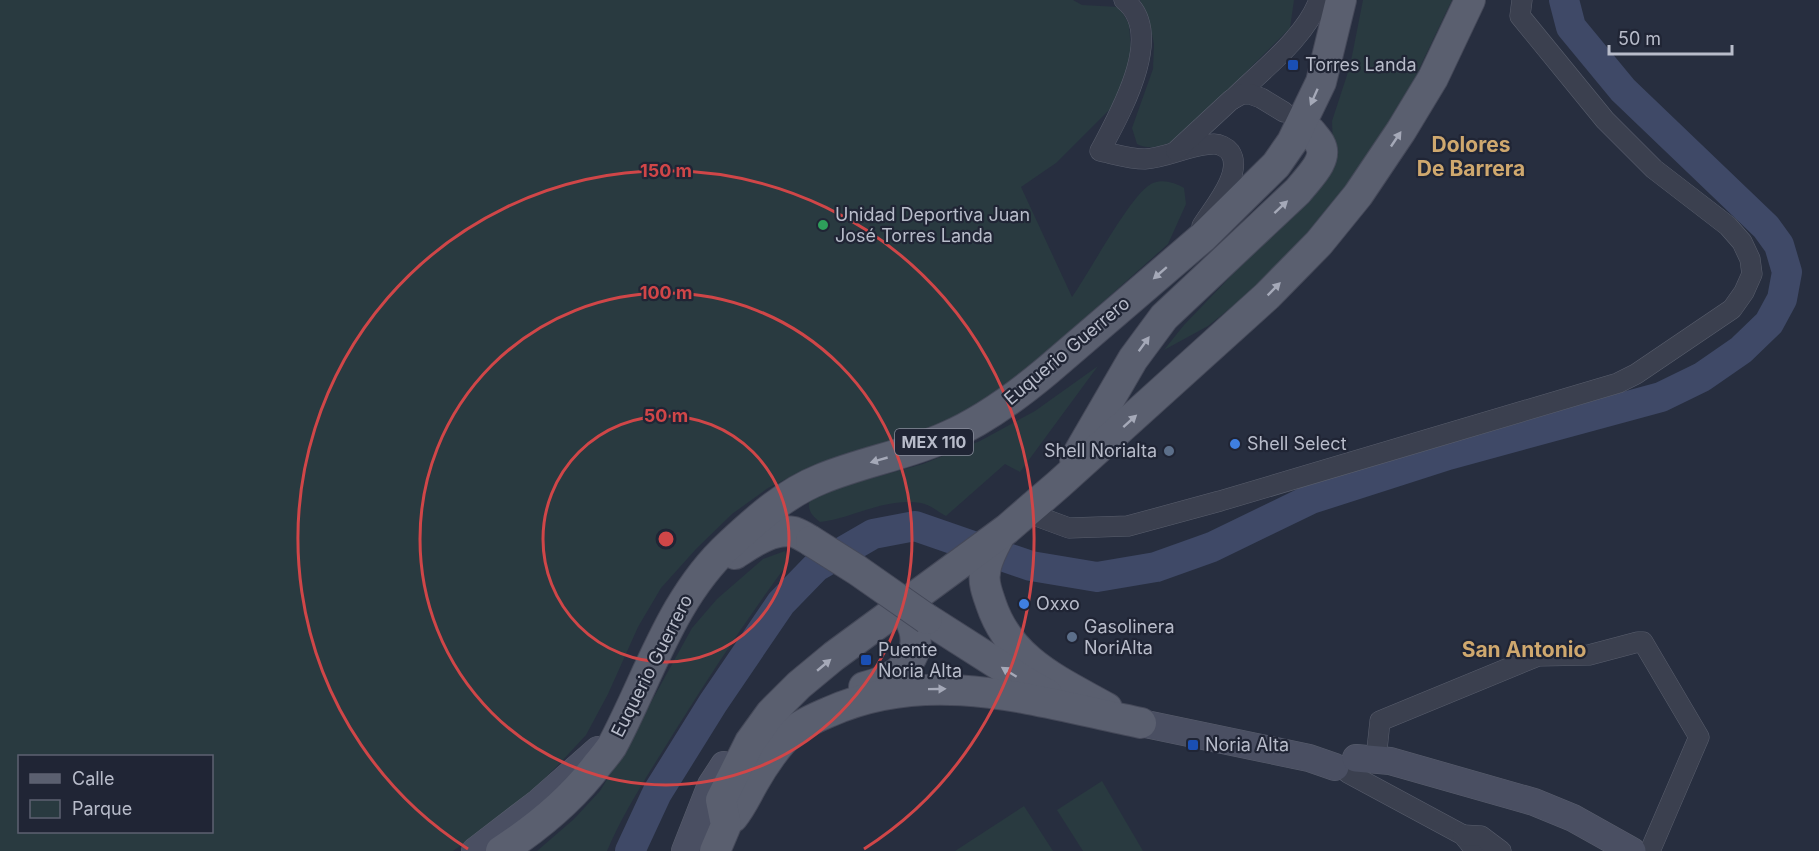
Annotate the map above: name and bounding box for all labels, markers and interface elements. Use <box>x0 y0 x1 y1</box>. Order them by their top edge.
scale bar <box>1609 18 1732 56</box>
text: 50 m <box>1618 28 1661 49</box>
place label: Torres Landa <box>1305 54 1417 75</box>
marker: Torres Landa <box>1286 58 1300 72</box>
one-way arrow <box>1309 88 1319 106</box>
one-way arrow <box>1390 131 1402 147</box>
district label: Dolores De Barrera <box>1417 132 1525 181</box>
text: 150 m <box>640 160 692 181</box>
one-way arrow <box>1274 200 1288 214</box>
place label: Unidad Deportiva Juan José Torres Landa <box>835 204 1030 246</box>
marker: Unidad Deportiva Juan José Torres Landa <box>816 218 830 232</box>
one-way arrow <box>1153 266 1168 279</box>
text: 100 m <box>640 282 692 303</box>
one-way arrow <box>1266 283 1280 297</box>
street label: Euquerio Guerrero <box>1000 292 1133 409</box>
one-way arrow <box>1138 337 1150 353</box>
text: 50 m <box>644 405 688 426</box>
one-way arrow <box>1122 414 1137 428</box>
road number: MEX 110 <box>895 429 973 455</box>
place label: Shell Select <box>1247 433 1347 454</box>
marker: Shell Select <box>1228 437 1242 451</box>
place label: Shell Norialta <box>1044 440 1157 461</box>
marker: Shell Norialta <box>1162 444 1176 458</box>
one-way arrow <box>870 456 888 465</box>
centre of rings <box>656 529 676 549</box>
street label: Euquerio Guerrero <box>607 591 696 740</box>
place label: Oxxo <box>1036 593 1080 614</box>
marker: Oxxo <box>1017 597 1031 611</box>
place label: Gasolinera NoriAlta <box>1084 616 1175 658</box>
marker: Gasolinera NoriAlta <box>1065 630 1079 644</box>
district label: San Antonio <box>1462 637 1586 662</box>
place label: Puente Noria Alta <box>878 639 962 681</box>
marker: Puente Noria Alta <box>859 653 873 667</box>
one-way arrow <box>816 658 832 671</box>
one-way arrow <box>1002 666 1018 678</box>
one-way arrow <box>928 684 947 694</box>
place label: Noria Alta <box>1205 734 1289 755</box>
marker: Noria Alta <box>1186 738 1200 752</box>
legend <box>18 755 213 833</box>
text: Calle <box>72 768 114 789</box>
text: Parque <box>72 798 132 819</box>

